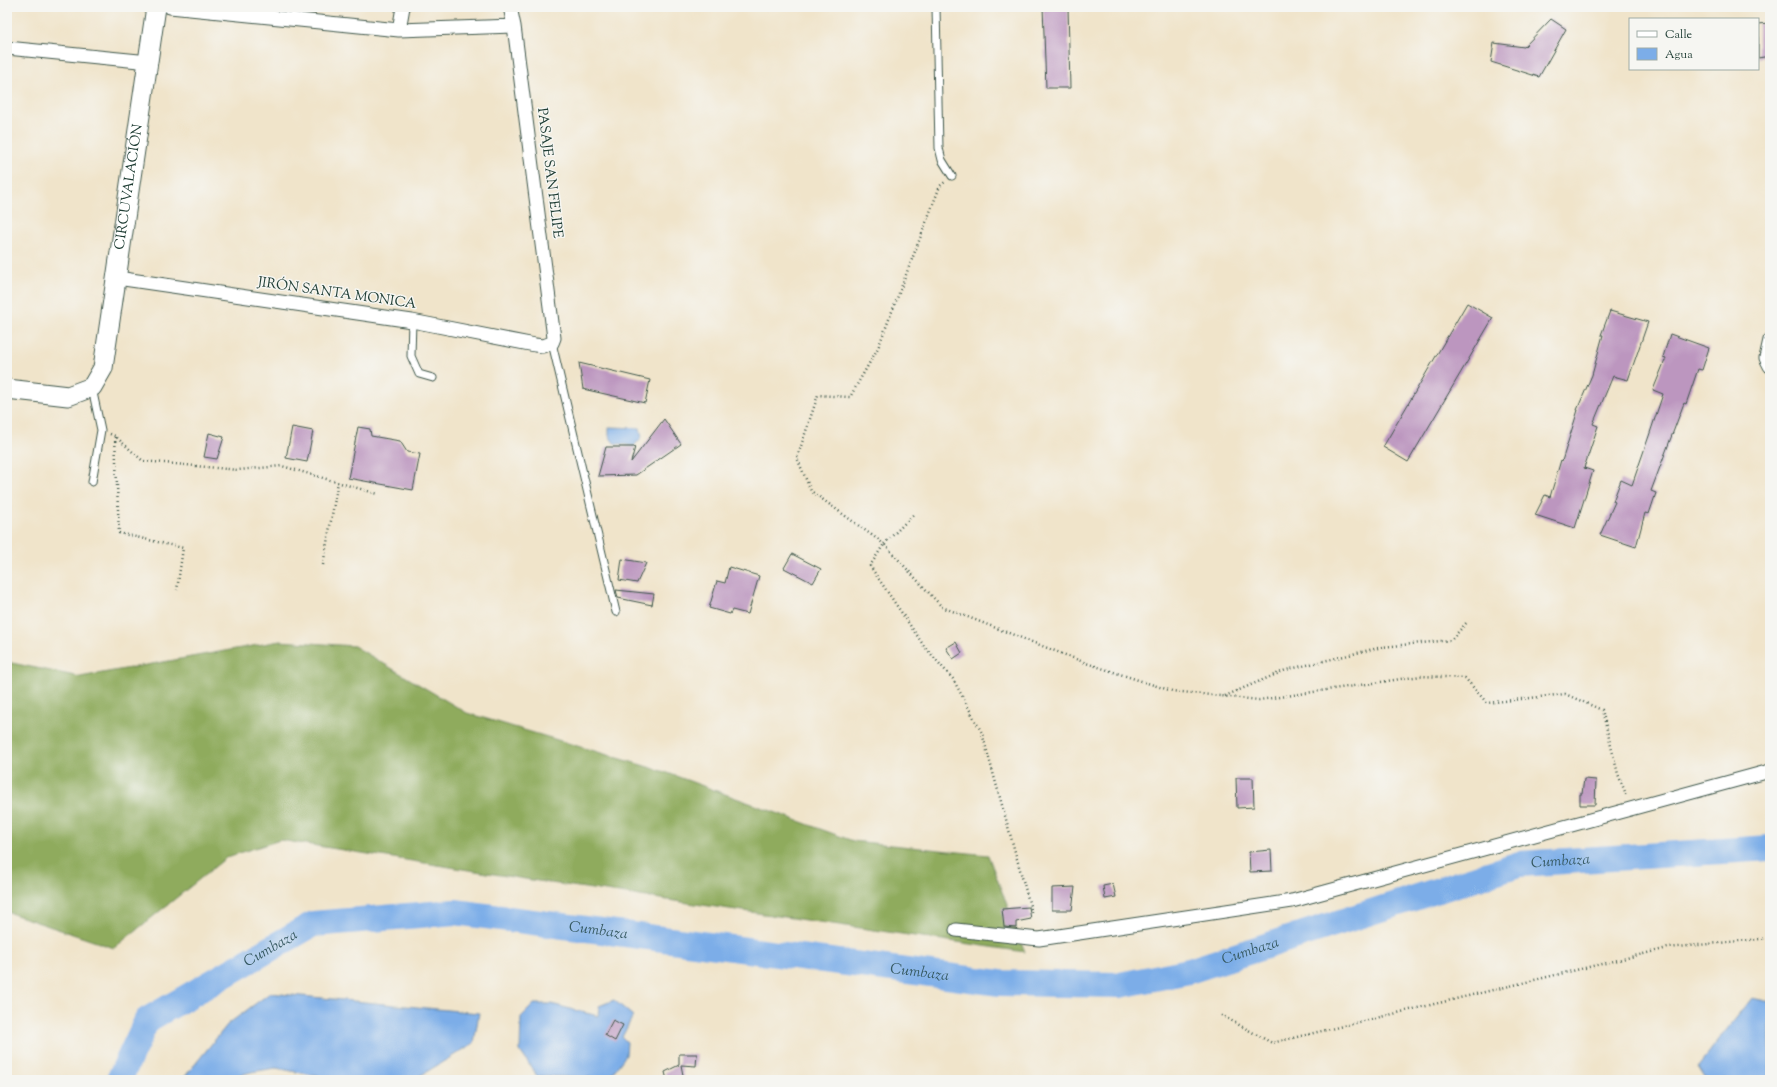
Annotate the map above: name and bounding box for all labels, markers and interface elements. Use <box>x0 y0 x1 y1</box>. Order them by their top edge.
legend <box>1629 18 1759 70</box>
text: Calle <box>1665 26 1693 44</box>
text: Agua <box>1665 46 1693 64</box>
street label: PASAJE SAN FELIPE <box>531 107 567 240</box>
street label: CIRCUVALACIÓN <box>110 123 149 251</box>
street label: JIRÓN SANTA MONICA <box>255 273 418 315</box>
water label: Cumbaza <box>1530 849 1591 874</box>
water label: Cumbaza <box>568 916 629 945</box>
water label: Cumbaza <box>240 925 302 972</box>
water label: Cumbaza <box>1219 932 1282 970</box>
water label: Cumbaza <box>889 958 951 987</box>

